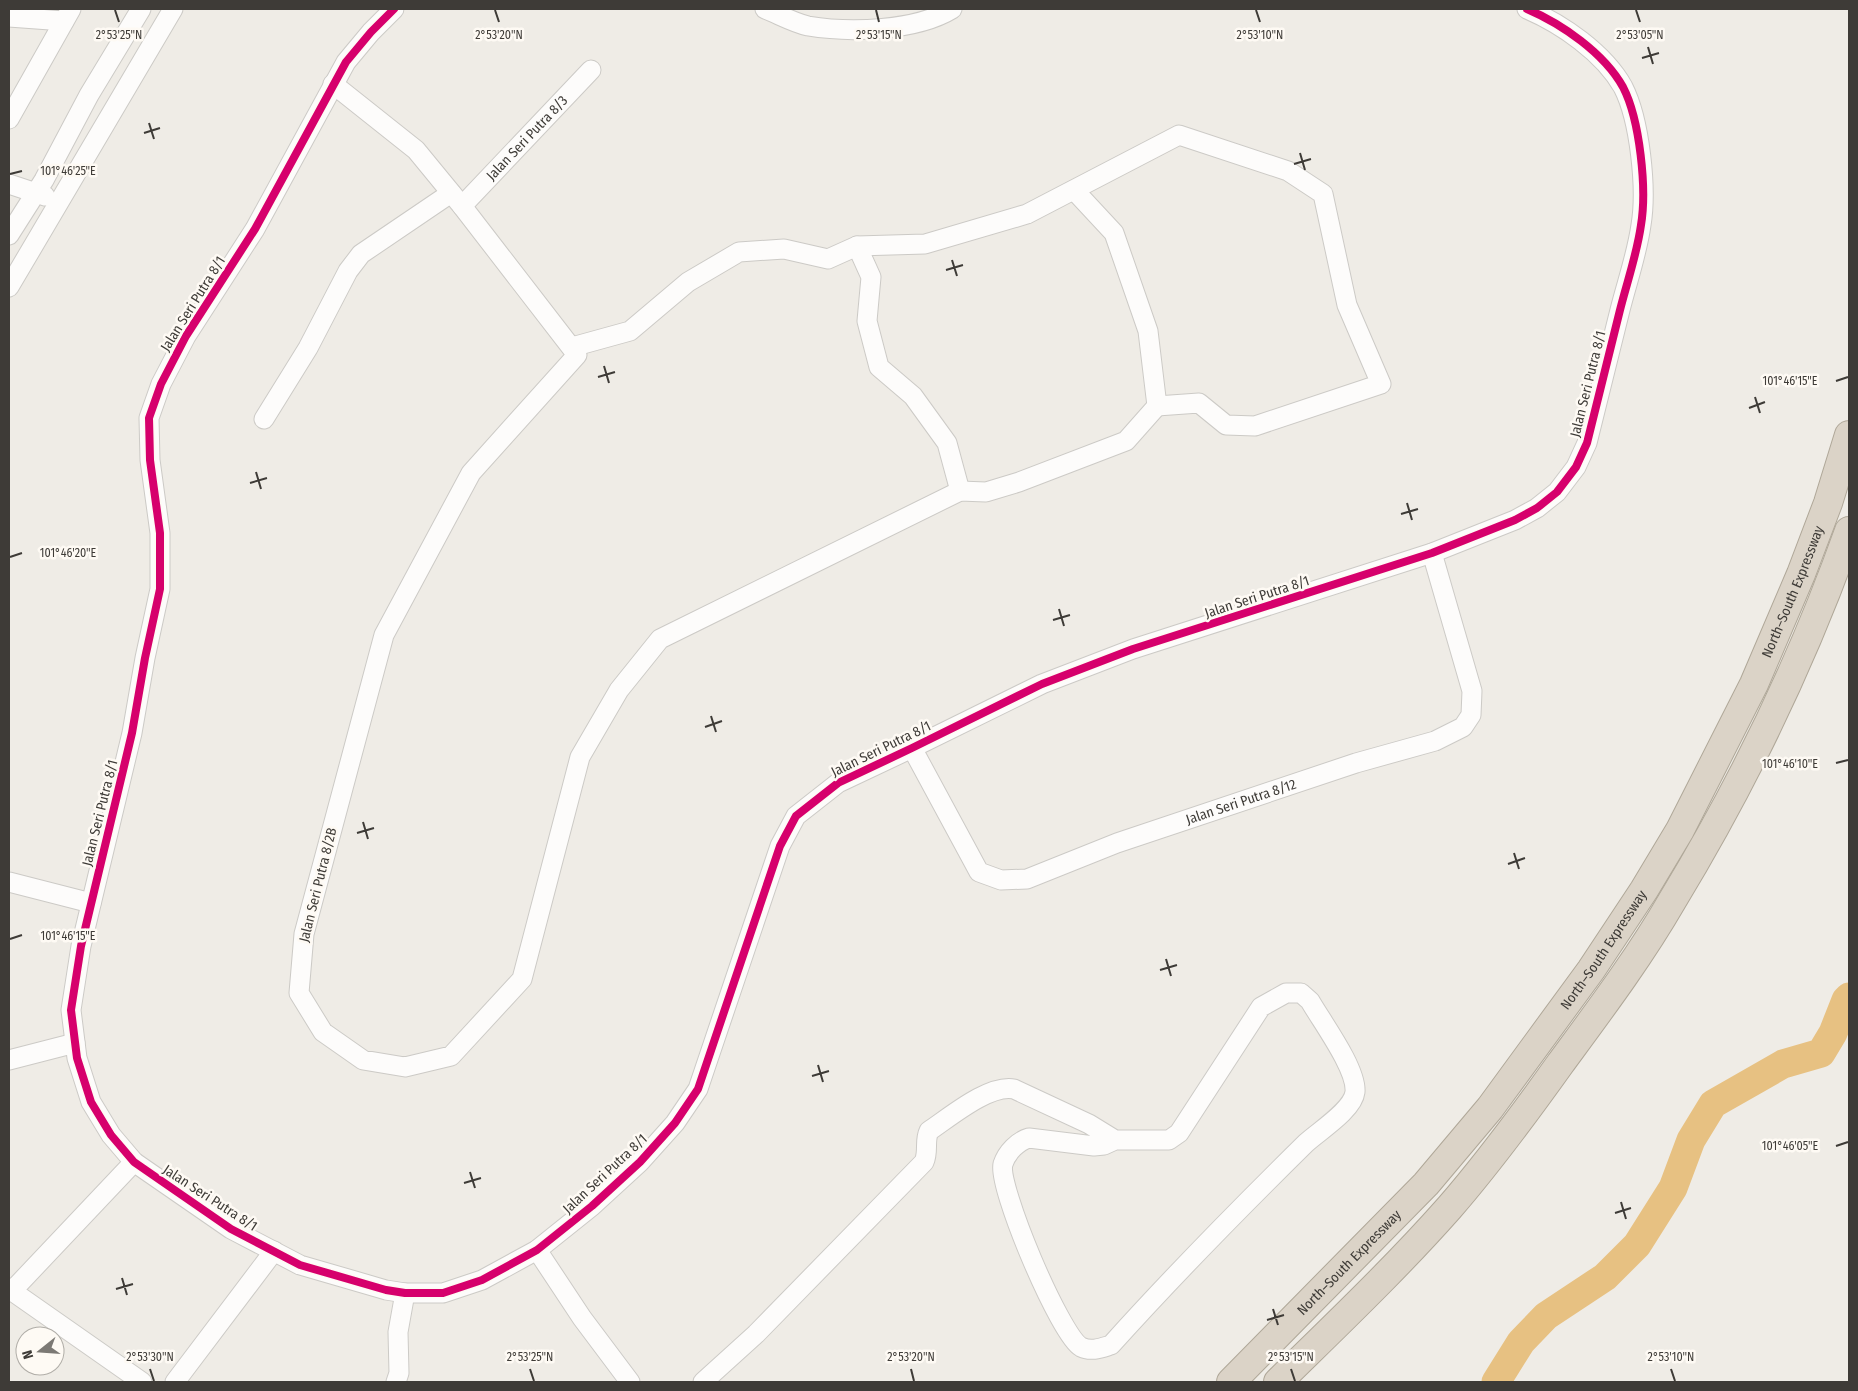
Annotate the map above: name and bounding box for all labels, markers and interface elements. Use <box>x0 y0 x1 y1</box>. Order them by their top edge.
text: 2°53'25"N <box>96 28 142 42</box>
text: 2°53'20"N <box>475 28 523 42</box>
text: 2°53'15"N <box>856 28 902 42</box>
text: 2°53'10"N <box>1237 28 1283 42</box>
text: 2°53'05"N <box>1616 28 1664 42</box>
street label: Jalan Seri Putra 8/3 <box>483 92 571 184</box>
text: 101°46'25"E <box>40 164 96 178</box>
street label: Jalan Seri Putra 8/1 <box>157 253 229 355</box>
street label: Jalan Seri Putra 8/1 <box>1567 329 1609 439</box>
text: 101°46'15"E <box>1763 374 1818 388</box>
street label: North–South Expressway <box>1758 523 1827 660</box>
text: 101°46'20"E <box>40 546 97 560</box>
street label: Jalan Seri Putra 8/1 <box>1203 572 1311 622</box>
street label: Jalan Seri Putra 8/1 <box>828 717 934 781</box>
text: 101°46'10"E <box>1762 757 1818 771</box>
street label: Jalan Seri Putra 8/1 <box>79 758 121 868</box>
street label: Jalan Seri Putra 8/12 <box>1184 775 1298 828</box>
street label: Jalan Seri Putra 8/2B <box>296 826 341 944</box>
street label: North–South Expressway <box>1557 886 1651 1013</box>
text: 101°46'15"E <box>41 929 96 943</box>
street label: Jalan Seri Putra 8/1 <box>559 1131 651 1217</box>
text: 101°46'05"E <box>1762 1139 1819 1153</box>
street label: Jalan Seri Putra 8/1 <box>160 1161 260 1235</box>
street label: North–South Expressway <box>1293 1206 1405 1318</box>
north arrow <box>15 1326 65 1376</box>
text: N <box>19 1348 37 1361</box>
text: 2°53'30"N <box>126 1350 174 1364</box>
text: 2°53'25"N <box>507 1350 553 1364</box>
text: 2°53'20"N <box>887 1350 935 1364</box>
text: 2°53'15"N <box>1268 1350 1314 1364</box>
text: 2°53'10"N <box>1648 1350 1694 1364</box>

